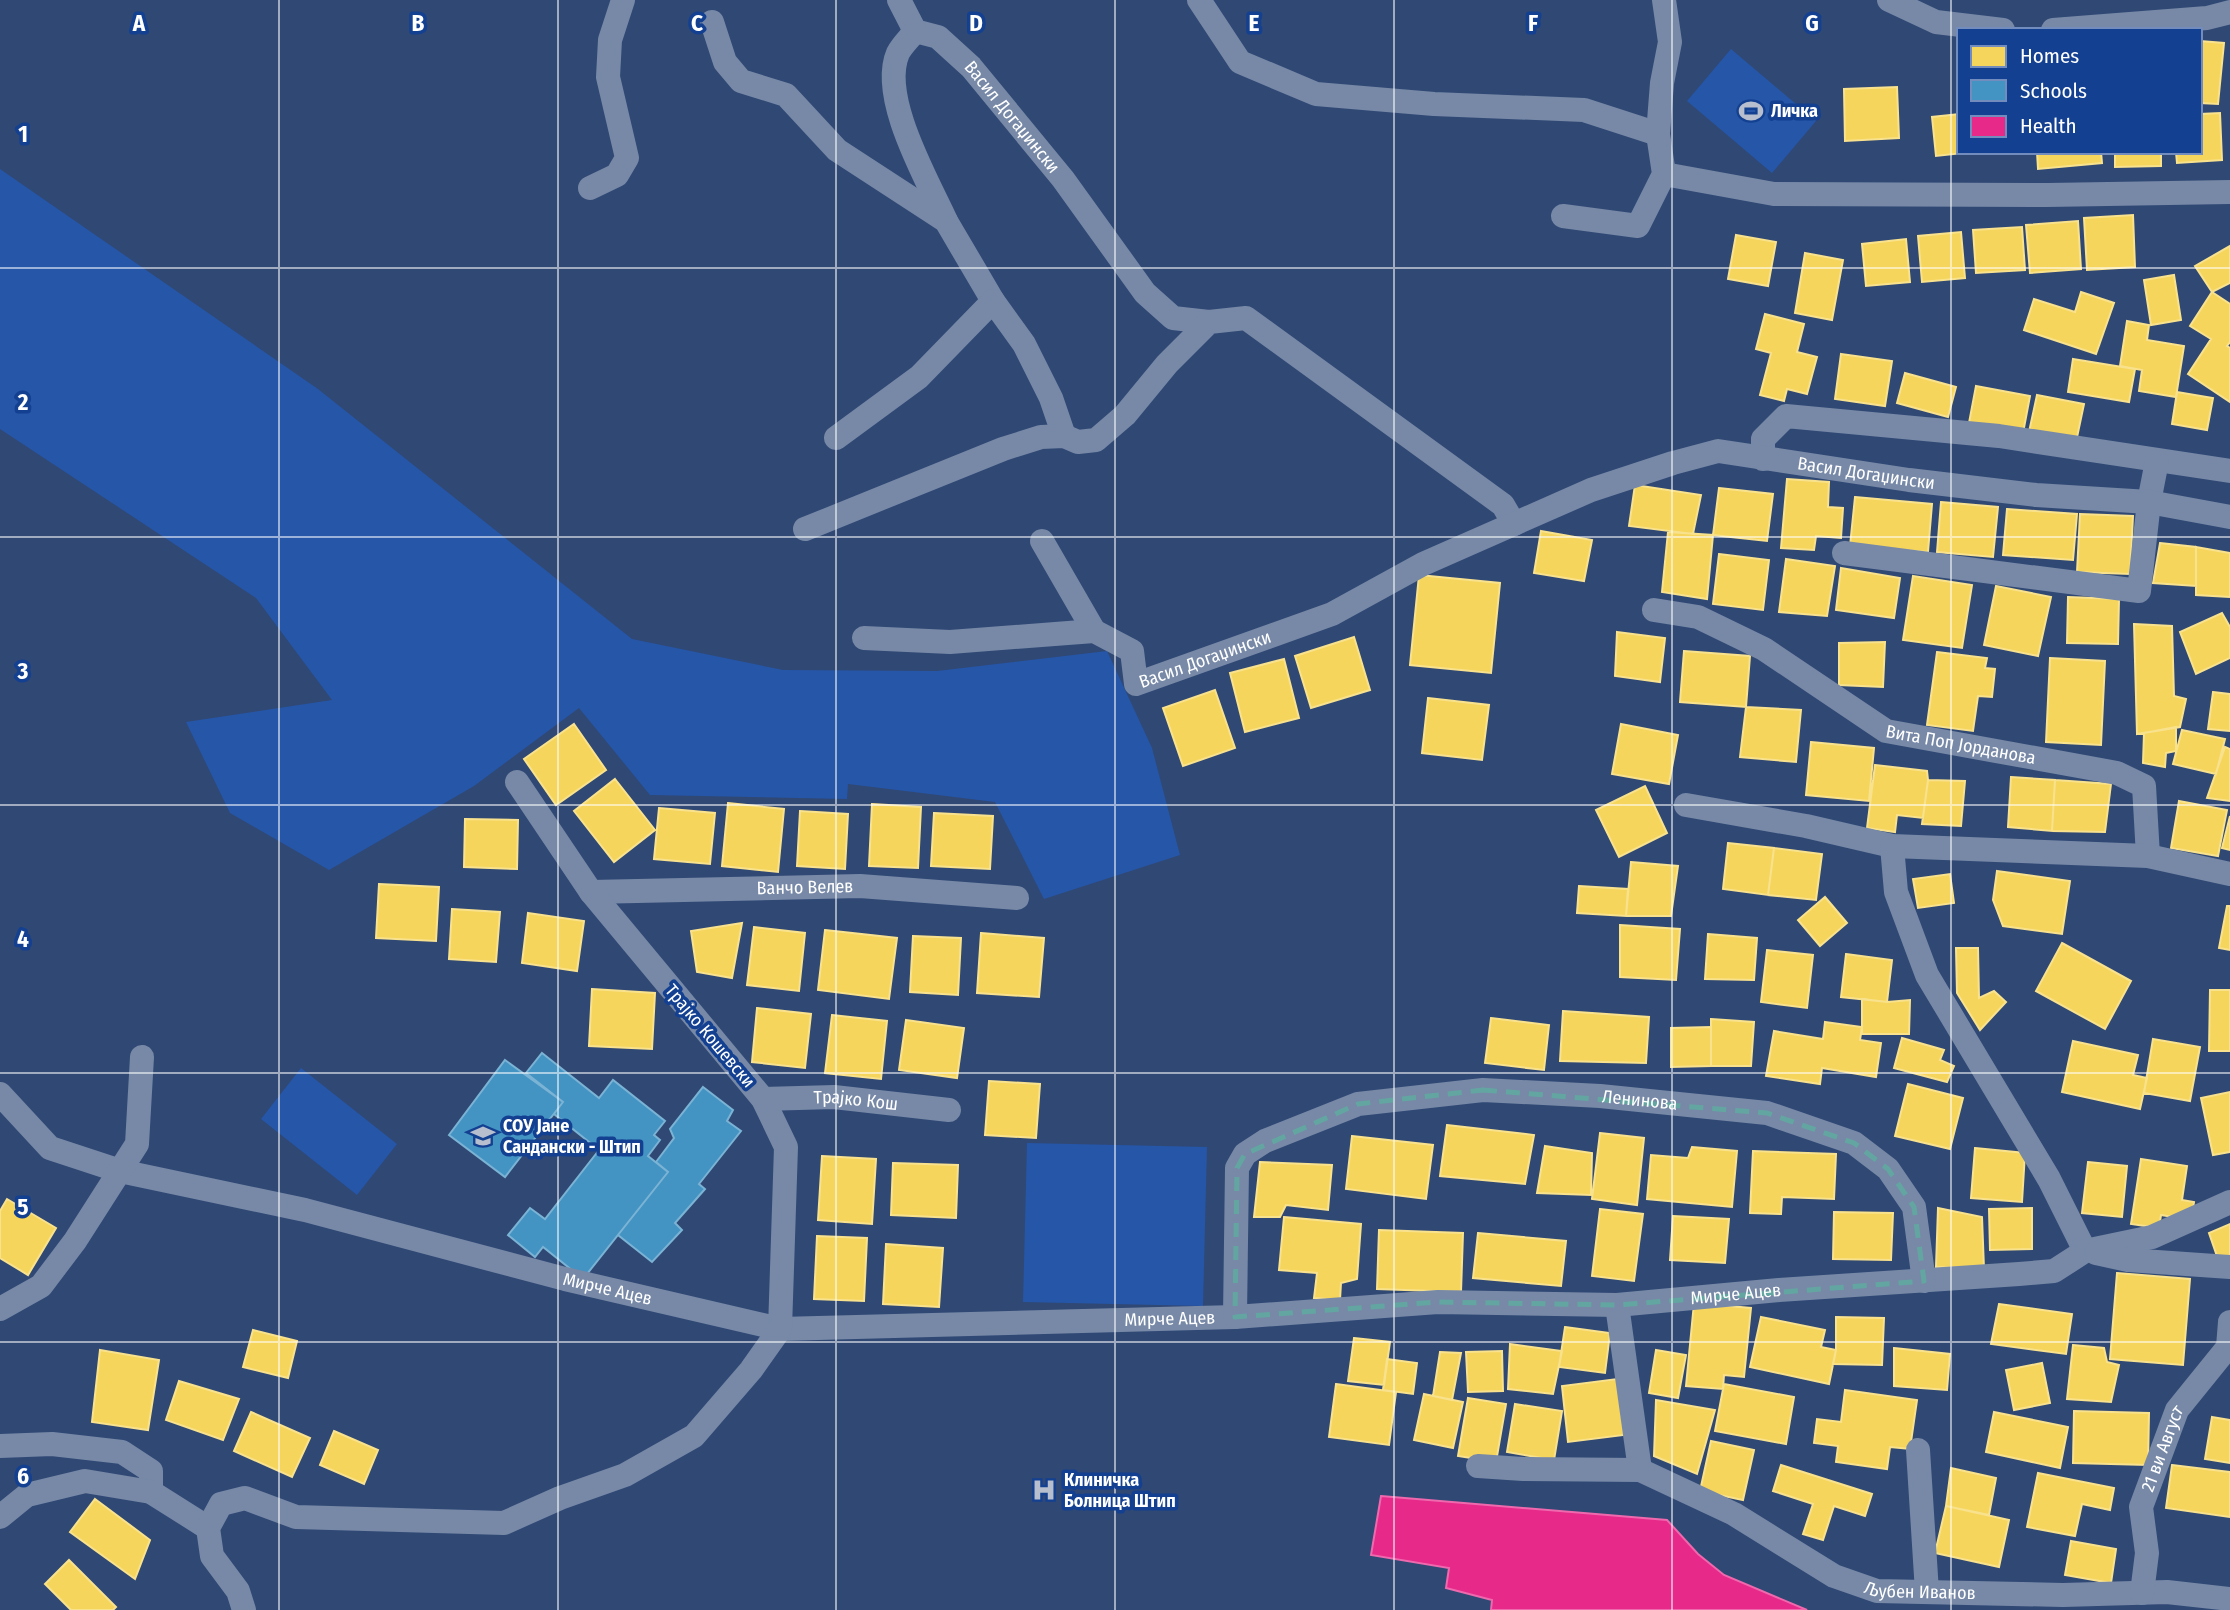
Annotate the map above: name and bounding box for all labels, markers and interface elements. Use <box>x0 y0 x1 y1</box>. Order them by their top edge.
text: A <box>132 9 146 37</box>
text: B <box>412 9 425 37</box>
text: C <box>691 9 703 37</box>
text: D <box>969 9 983 37</box>
text: E <box>1249 9 1260 37</box>
text: F <box>1528 9 1538 37</box>
text: G <box>1805 9 1819 37</box>
legend <box>1957 28 2202 154</box>
text: Homes <box>2020 43 2079 69</box>
street label: Васил Догаџински <box>960 56 1065 178</box>
text: Schools <box>2020 78 2087 104</box>
sports icon: Личка <box>1737 97 1765 125</box>
place label: Личка <box>1771 100 1818 122</box>
text: Health <box>2020 113 2076 139</box>
text: 1 <box>18 120 28 148</box>
text: 2 <box>17 388 29 416</box>
street label: Васил Догаџински <box>1796 452 1936 494</box>
street label: Васил Догаџински <box>1136 626 1274 693</box>
text: 3 <box>17 657 29 685</box>
street label: Вита Поп Јорданова <box>1884 720 2038 769</box>
street label: Ванчо Велев <box>756 875 854 899</box>
text: 4 <box>17 925 29 953</box>
street label: Трајко Кошевски <box>660 980 760 1092</box>
street label: Ленинова <box>1601 1085 1679 1115</box>
street label: Трајко Кош <box>813 1086 899 1115</box>
place label: СОУ Јане Сандански - Штип <box>503 1115 641 1158</box>
school or university icon: СОУ Јане Сандански - Штип <box>469 1122 497 1150</box>
text: 5 <box>17 1193 29 1221</box>
street label: Мирче Ацев <box>561 1268 654 1310</box>
street label: Мирче Ацев <box>1689 1279 1782 1309</box>
street label: Мирче Ацев <box>1124 1307 1216 1331</box>
street label: 21 ви Август <box>2137 1399 2188 1495</box>
text: 6 <box>17 1462 29 1490</box>
place label: Клиничка Болница Штип <box>1064 1469 1176 1512</box>
hospital icon: Клиничка Болница Штип <box>1030 1476 1058 1504</box>
street label: Љубен Иванов <box>1861 1576 1976 1604</box>

